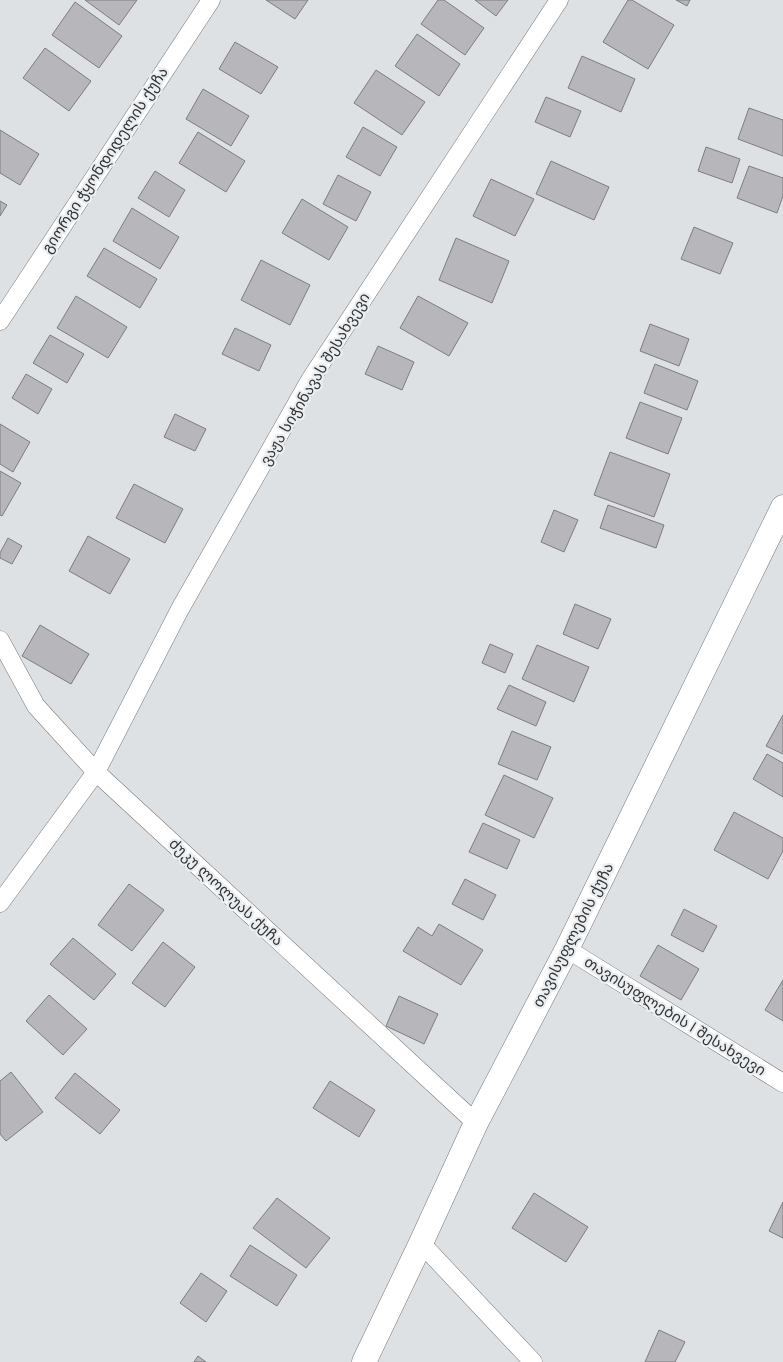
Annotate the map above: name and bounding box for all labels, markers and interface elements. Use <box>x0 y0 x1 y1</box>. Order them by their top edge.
street label: გიორგი ჭყონდიდელის ქუჩა <box>37 63 173 257</box>
street label: ვაჟა სიჭინავას შესახვევი <box>255 289 375 469</box>
street label: ძუკუ ლოლუას ქუჩა <box>165 834 287 950</box>
street label: თავისუფლების ქუჩა <box>528 859 618 1011</box>
street label: თავისუფლების I შესახვევი <box>580 952 770 1080</box>

